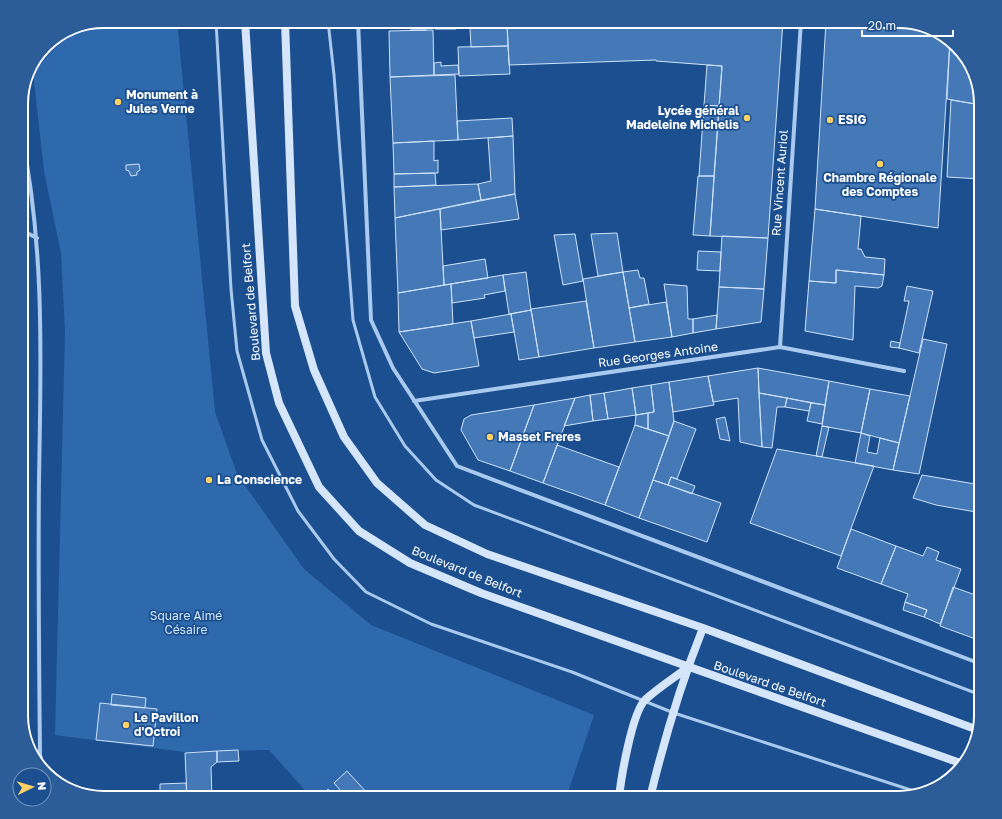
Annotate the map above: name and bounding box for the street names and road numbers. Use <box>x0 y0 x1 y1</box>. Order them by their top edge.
street label: Rue Vincent Auriol <box>768 129 791 237</box>
street label: Boulevard de Belfort <box>238 242 263 362</box>
street label: Rue Georges Antoine <box>597 339 719 370</box>
street label: Boulevard de Belfort <box>410 542 525 601</box>
street label: Boulevard de Belfort <box>712 657 829 710</box>

